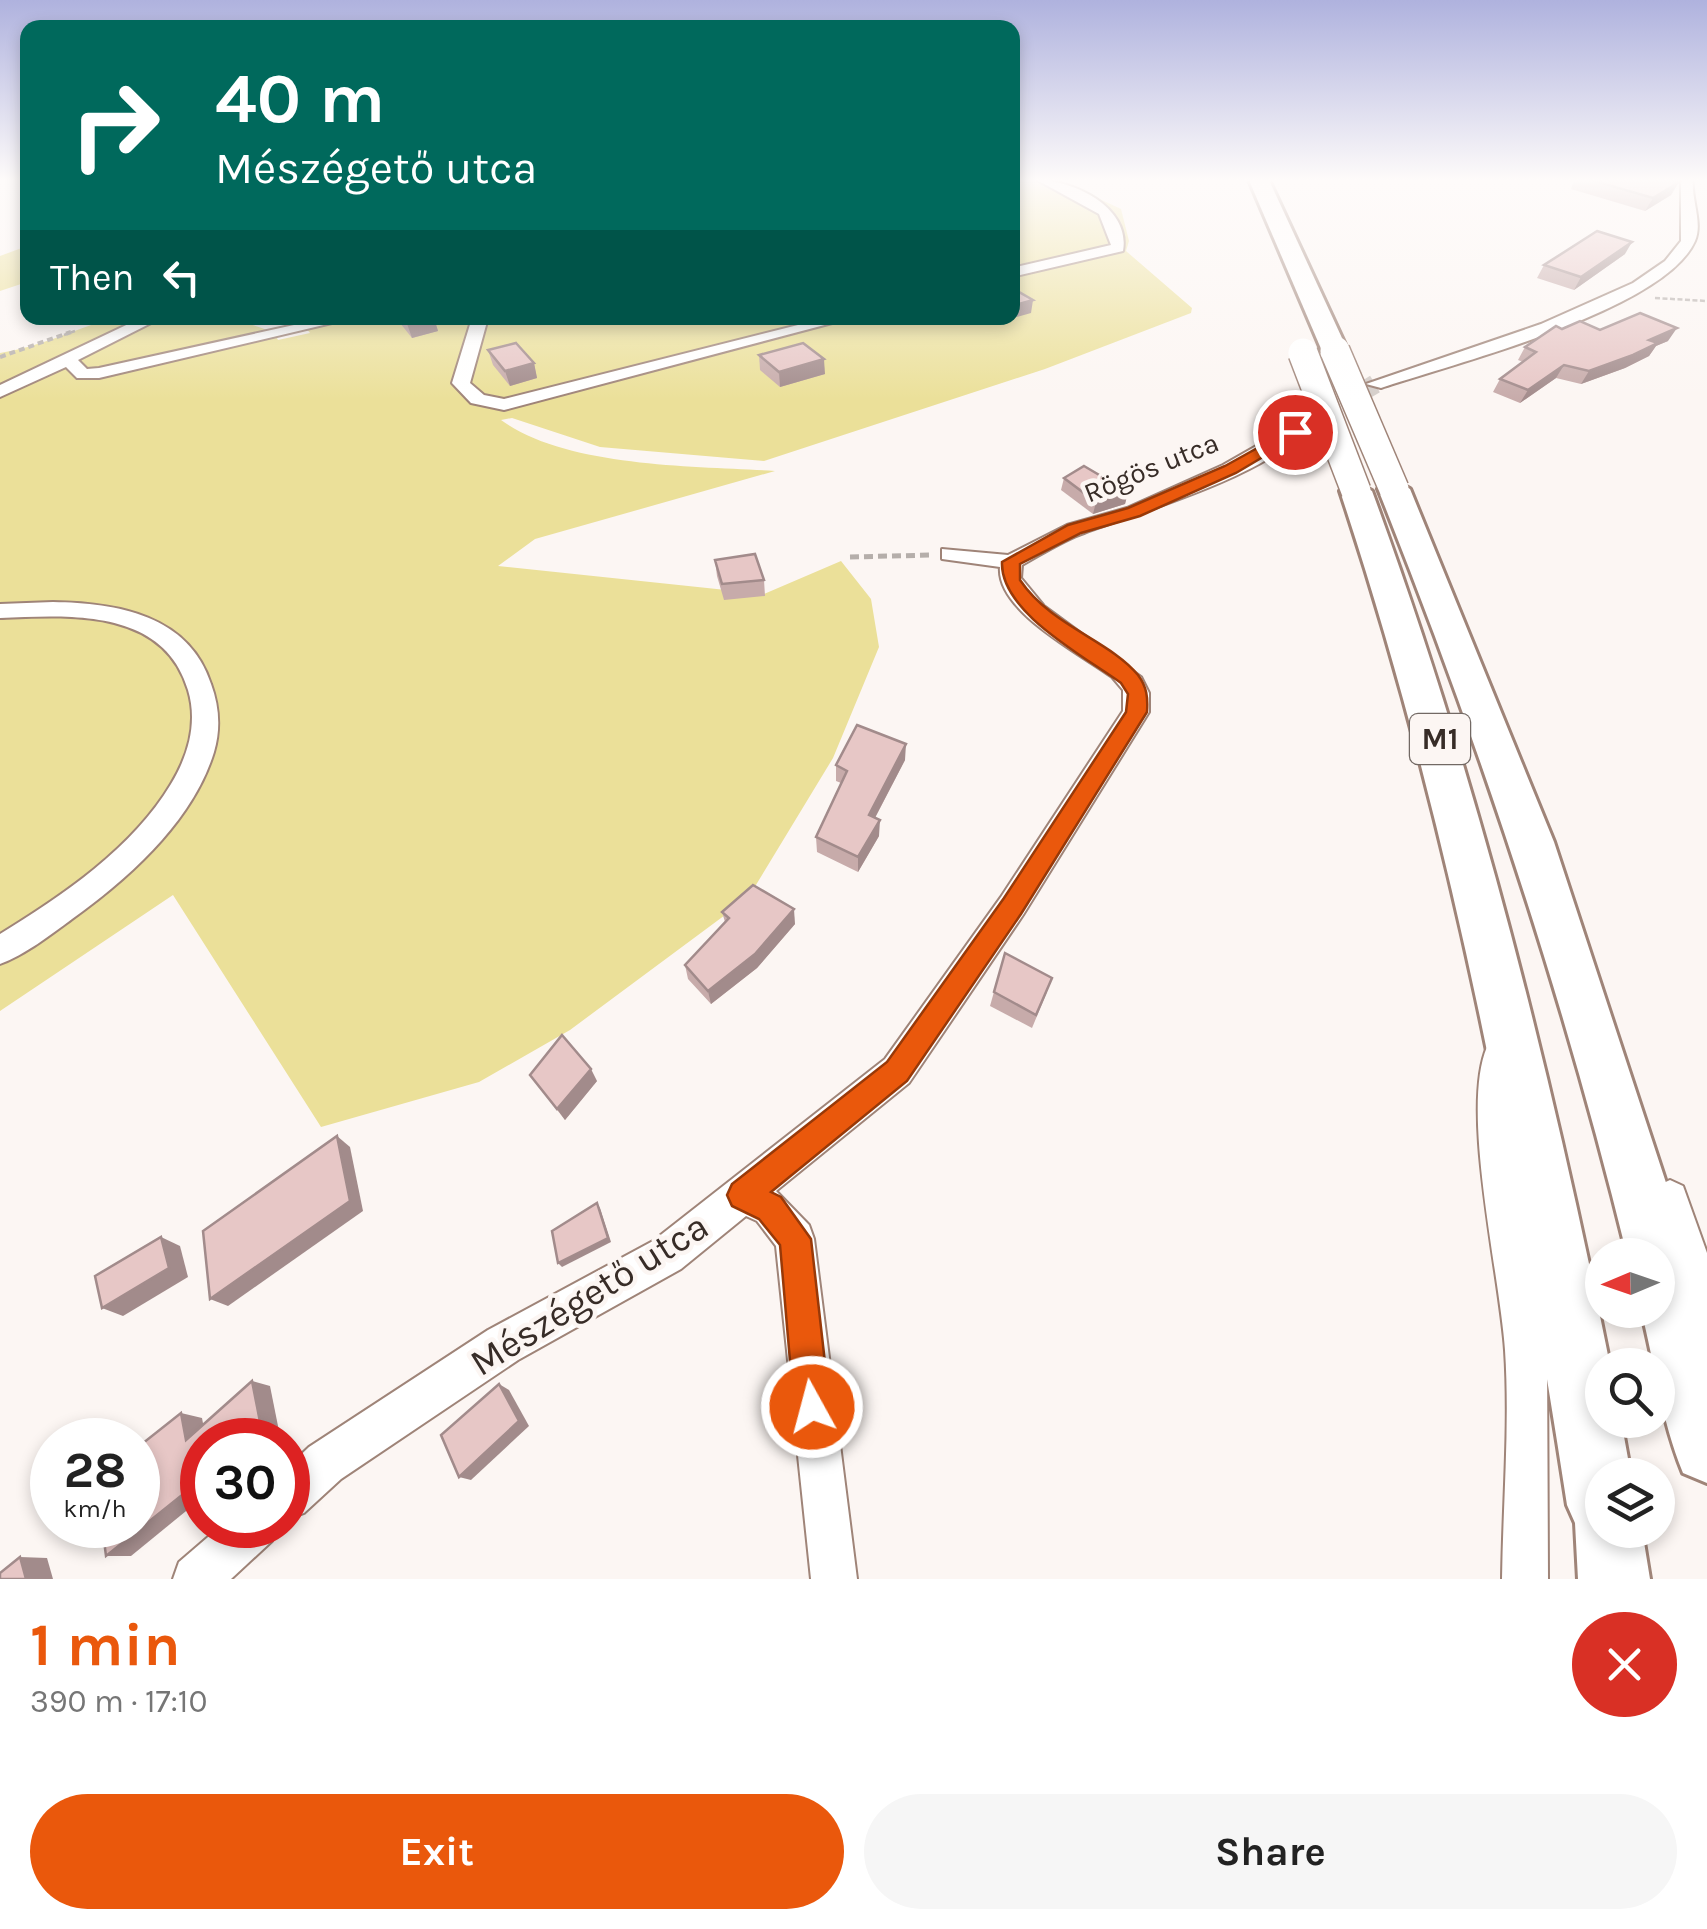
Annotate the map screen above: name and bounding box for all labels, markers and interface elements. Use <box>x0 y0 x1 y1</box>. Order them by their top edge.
text: 40 m <box>215 58 385 140</box>
icon: right <box>50 60 180 190</box>
text: Mészégető utca <box>215 142 537 194</box>
icon: left <box>154 250 209 305</box>
text: Then <box>50 255 134 300</box>
pin <box>1253 390 1338 475</box>
icon: arrive <box>1268 405 1323 460</box>
street label: Rögös utca <box>1079 426 1223 509</box>
road number: M1 <box>1410 714 1470 764</box>
street label: Mészégető utca <box>462 1203 717 1386</box>
north arrow <box>1585 1238 1675 1328</box>
map controls <box>1585 1238 1675 1548</box>
button: search <box>1585 1348 1675 1438</box>
position arrow <box>760 1355 864 1459</box>
speed limit sign: 30 <box>180 1418 310 1548</box>
text: 28 <box>64 1441 126 1500</box>
button: layers <box>1585 1458 1675 1548</box>
text: km/h <box>63 1494 127 1523</box>
text: 1 min <box>30 1610 181 1680</box>
button: close <box>1572 1612 1677 1717</box>
text: 390 m · 17:10 <box>30 1683 207 1720</box>
button: Exit <box>30 1794 844 1909</box>
button: Share <box>864 1794 1677 1909</box>

